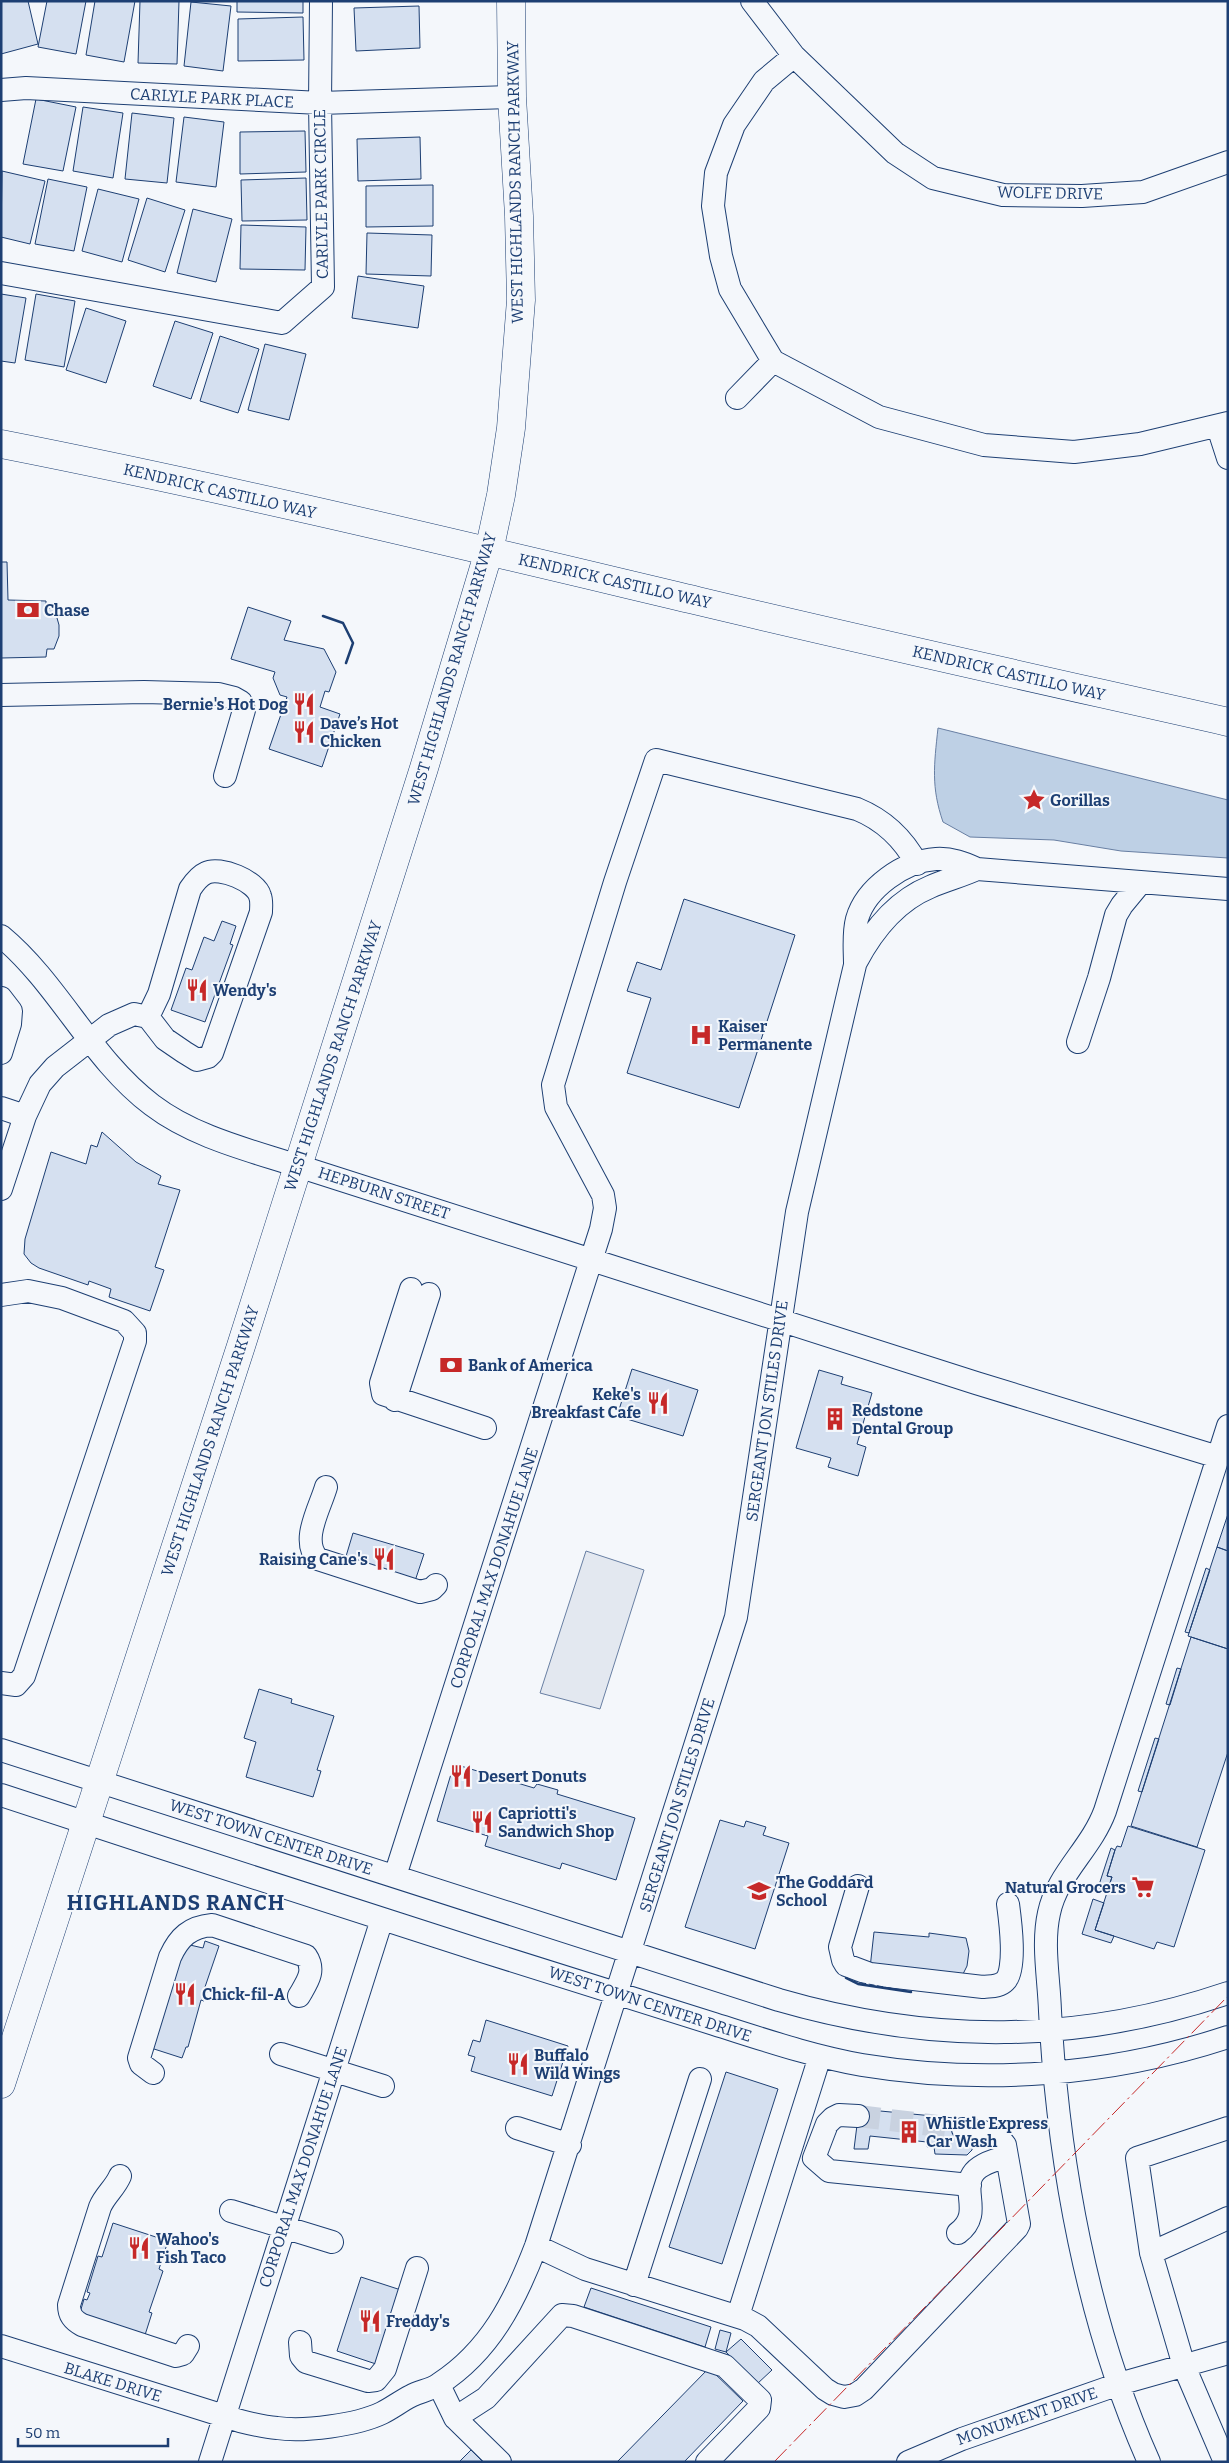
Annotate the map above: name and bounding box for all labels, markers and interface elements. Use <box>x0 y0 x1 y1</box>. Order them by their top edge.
street label: WEST HIGHLANDS RANCH PARKWAY <box>503 40 527 324</box>
street label: CARLYLE PARK PLACE <box>130 84 294 112</box>
street label: CARLYLE PARK CIRCLE <box>310 109 332 279</box>
street label: WOLFE DRIVE <box>997 183 1103 203</box>
street label: KENDRICK CASTILLO WAY <box>122 460 319 523</box>
street label: WEST HIGHLANDS RANCH PARKWAY <box>404 530 500 808</box>
street label: KENDRICK CASTILLO WAY <box>517 550 714 613</box>
bank icon: Chase <box>15 597 41 623</box>
place label: Chase <box>44 601 90 620</box>
street label: KENDRICK CASTILLO WAY <box>911 642 1108 705</box>
restaurant icon: Bernie's Hot Dog <box>291 691 317 717</box>
place label: Bernie's Hot Dog <box>163 695 288 714</box>
place label: Dave’s Hot Chicken <box>320 714 399 751</box>
restaurant icon: Dave’s Hot Chicken <box>291 719 317 745</box>
place icon: Gorillas <box>1021 787 1047 813</box>
place label: Gorillas <box>1050 791 1110 810</box>
street label: WEST HIGHLANDS RANCH PARKWAY <box>280 918 386 1194</box>
restaurant icon: Wendy's <box>184 977 210 1003</box>
place label: Wendy's <box>213 981 277 1000</box>
place label: Kaiser Permanente <box>718 1017 813 1054</box>
hospital icon: Kaiser Permanente <box>688 1022 714 1048</box>
street label: HEPBURN STREET <box>316 1163 452 1223</box>
street label: SERGEANT JON STILES DRIVE <box>742 1299 792 1523</box>
street label: WEST HIGHLANDS RANCH PARKWAY <box>157 1303 263 1579</box>
bank icon: Bank of America <box>438 1352 464 1378</box>
place label: Bank of America <box>468 1356 593 1375</box>
place label: Keke's Breakfast Cafe <box>531 1385 641 1422</box>
restaurant icon: Keke's Breakfast Cafe <box>645 1390 671 1416</box>
place label: Redstone Dental Group <box>852 1401 953 1438</box>
building icon: Redstone Dental Group <box>822 1406 848 1432</box>
street label: CORPORAL MAX DONAHUE LANE <box>446 1445 542 1691</box>
restaurant icon: Raising Cane's <box>371 1546 397 1572</box>
place label: Raising Cane's <box>259 1550 368 1569</box>
street label: SERGEANT JON STILES DRIVE <box>635 1696 719 1914</box>
restaurant icon: Desert Donuts <box>448 1763 474 1789</box>
place label: Desert Donuts <box>478 1767 587 1786</box>
street label: WEST TOWN CENTER DRIVE <box>167 1795 375 1879</box>
place label: Capriotti's Sandwich Shop <box>498 1804 615 1841</box>
restaurant icon: Capriotti's Sandwich Shop <box>469 1809 495 1835</box>
place label: The Goddard School <box>776 1873 874 1910</box>
supermarket icon: Natural Grocers <box>1130 1874 1156 1900</box>
school or university icon: The Goddard School <box>746 1878 772 1904</box>
place label: Natural Grocers <box>1005 1878 1126 1897</box>
district label: HIGHLANDS RANCH <box>67 1890 285 1916</box>
street label: WEST TOWN CENTER DRIVE <box>546 1962 754 2046</box>
restaurant icon: Chick-fil-A <box>172 1981 198 2007</box>
place label: Chick-fil-A <box>202 1985 286 2004</box>
street label: CORPORAL MAX DONAHUE LANE <box>255 2044 351 2290</box>
place label: Buffalo Wild Wings <box>534 2046 621 2083</box>
restaurant icon: Buffalo Wild Wings <box>505 2051 531 2077</box>
place label: Whistle Express Car Wash <box>926 2114 1048 2151</box>
building icon: Whistle Express Car Wash <box>896 2119 922 2145</box>
place label: Wahoo's Fish Taco <box>156 2230 226 2267</box>
restaurant icon: Wahoo's Fish Taco <box>126 2235 152 2261</box>
restaurant icon: Freddy's <box>357 2308 383 2334</box>
place label: Freddy's <box>386 2312 450 2331</box>
street label: BLAKE DRIVE <box>62 2358 164 2406</box>
street label: MONUMENT DRIVE <box>954 2383 1100 2449</box>
scale bar <box>18 2416 168 2448</box>
text: 50 m <box>25 2424 61 2442</box>

